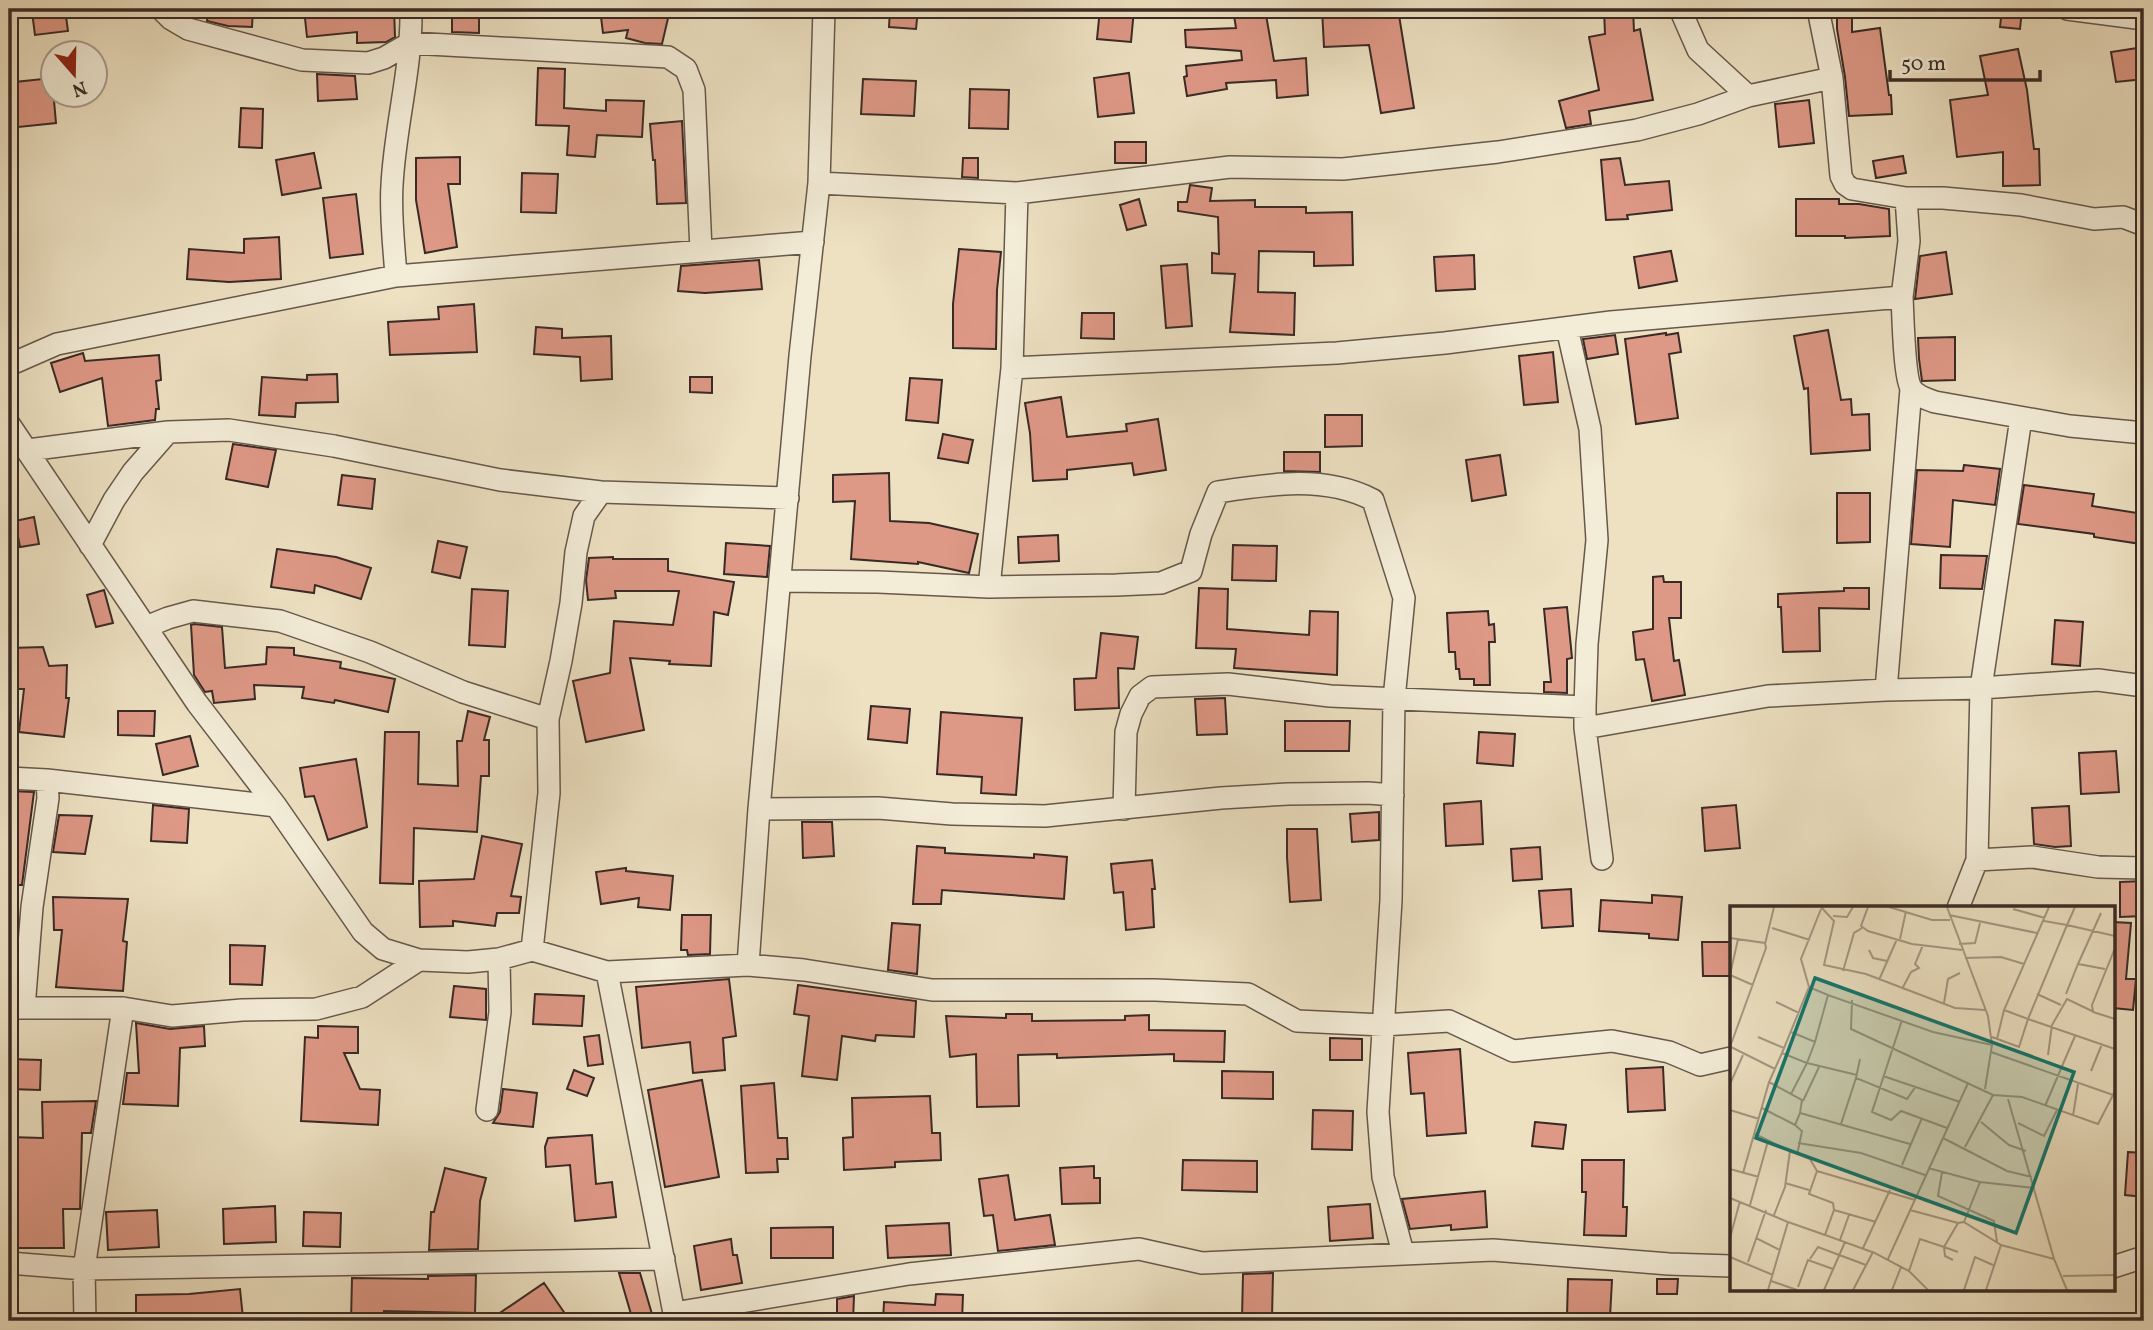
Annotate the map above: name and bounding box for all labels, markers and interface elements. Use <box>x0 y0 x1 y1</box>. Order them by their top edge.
north arrow <box>38 38 108 108</box>
scale bar <box>1890 38 2041 82</box>
text: 50 m <box>1901 50 1946 79</box>
text: N <box>68 74 90 103</box>
inset map <box>1730 906 2114 1292</box>

